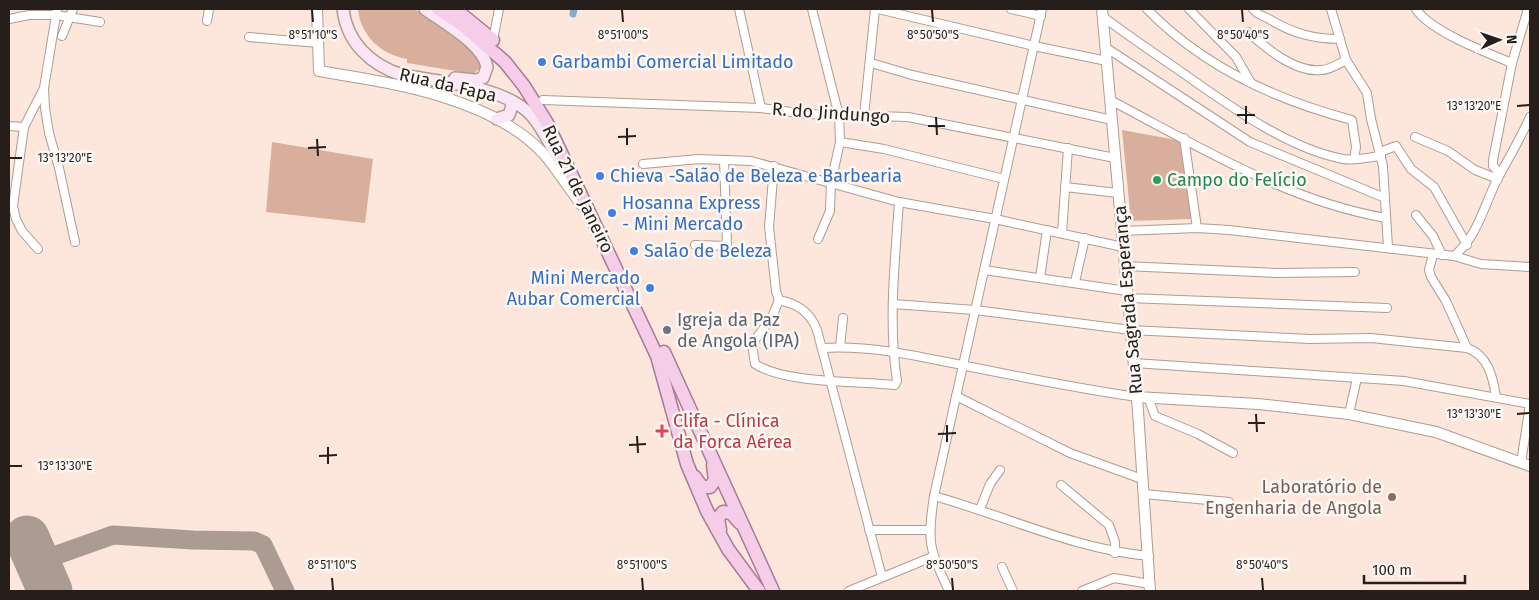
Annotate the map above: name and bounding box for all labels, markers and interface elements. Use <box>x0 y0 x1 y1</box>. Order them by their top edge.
north arrow <box>1474 15 1524 65</box>
text: 8°51'10"S <box>288 28 338 42</box>
text: 8°51'00"S <box>598 28 649 42</box>
text: 8°50'50"S <box>907 28 959 42</box>
text: 8°50'40"S <box>1217 28 1269 42</box>
text: N <box>1503 35 1520 45</box>
place label: Garbambi Comercial Limitado <box>552 51 794 73</box>
marker: Garbambi Comercial Limitado <box>536 56 548 68</box>
street label: Rua da Fapa <box>397 63 499 107</box>
street label: R. do Jindungo <box>771 98 891 128</box>
text: 13°13'20"E <box>1447 99 1502 113</box>
street label: Rua 21 de Janeiro <box>537 121 619 257</box>
text: 13°13'20"E <box>38 151 93 165</box>
place label: Chieva -Salão de Beleza e Barbearia <box>610 165 902 187</box>
place label: Campo do Felício <box>1167 169 1307 191</box>
marker: Chieva -Salão de Beleza e Barbearia <box>594 170 606 182</box>
marker: Campo do Felício <box>1151 174 1163 186</box>
place label: Hosanna Express - Mini Mercado <box>622 192 760 235</box>
street label: Rua Sagrada Esperança <box>1109 205 1147 395</box>
marker: Hosanna Express - Mini Mercado <box>606 207 618 219</box>
place label: Salão de Beleza <box>644 240 772 262</box>
marker: Salão de Beleza <box>628 245 640 257</box>
place label: Mini Mercado Aubar Comercial <box>507 267 640 310</box>
marker: Mini Mercado Aubar Comercial <box>644 282 656 294</box>
place label: Igreja da Paz de Angola (IPA) <box>677 309 799 352</box>
marker: Igreja da Paz de Angola (IPA) <box>661 324 673 336</box>
text: 13°13'30"E <box>1446 407 1502 421</box>
place label: Clifa - Clínica da Forca Aérea <box>673 410 792 453</box>
marker: Clifa - Clínica da Forca Aérea <box>655 424 669 438</box>
text: 13°13'30"E <box>37 459 93 473</box>
place label: Laboratório de Engenharia de Angola <box>1205 476 1382 519</box>
marker: Laboratório de Engenharia de Angola <box>1386 491 1398 503</box>
scale bar <box>1364 552 1465 584</box>
text: 8°51'10"S <box>307 558 357 572</box>
text: 8°51'00"S <box>617 558 668 572</box>
text: 8°50'50"S <box>926 558 978 572</box>
text: 8°50'40"S <box>1236 558 1288 572</box>
text: 100 m <box>1372 561 1412 579</box>

